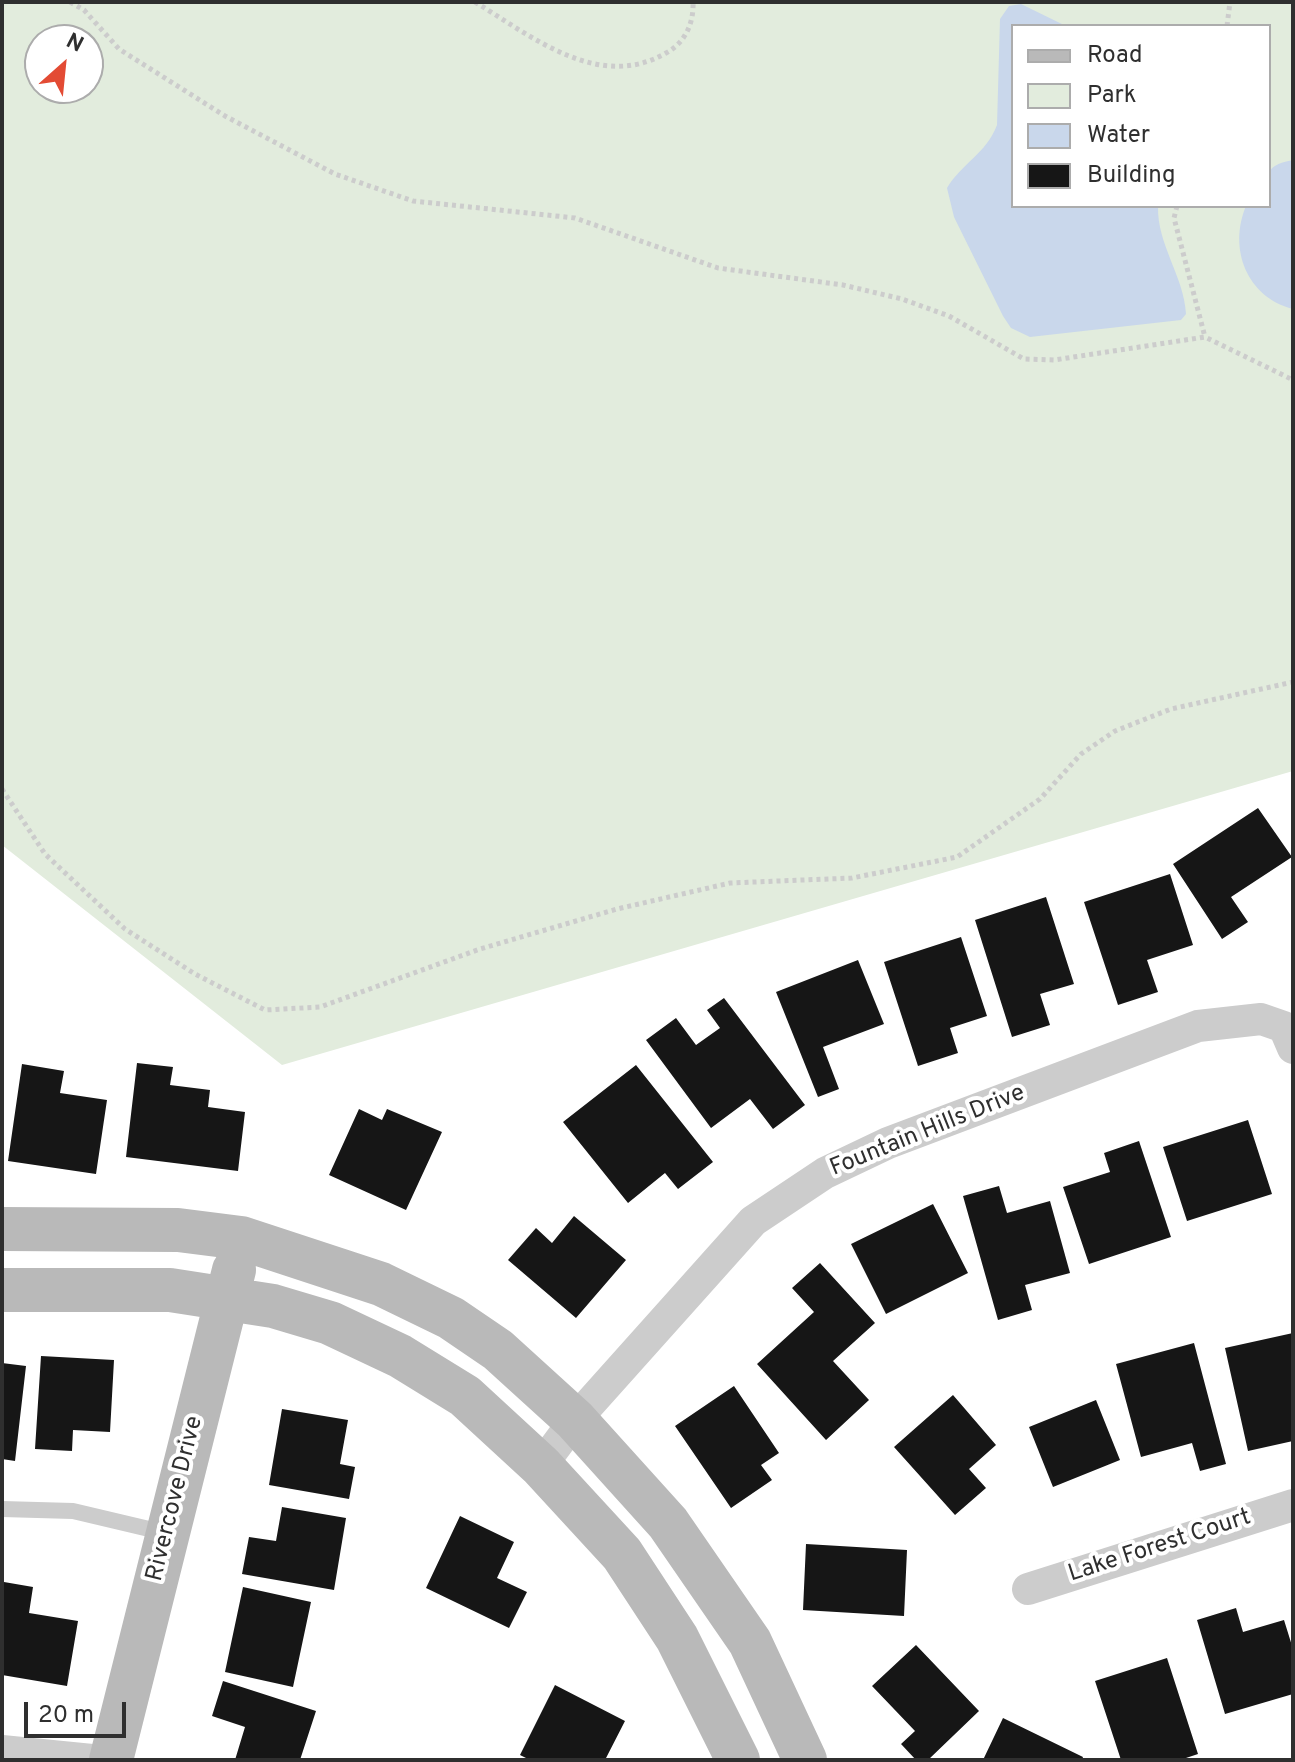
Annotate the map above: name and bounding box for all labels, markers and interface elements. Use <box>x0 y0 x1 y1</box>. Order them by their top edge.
north arrow <box>24 24 104 104</box>
legend <box>1011 24 1271 208</box>
text: N <box>61 28 87 60</box>
text: Road <box>1087 41 1143 71</box>
text: Park <box>1087 81 1137 111</box>
text: Water <box>1087 121 1150 151</box>
text: Building <box>1087 161 1176 191</box>
street label: Fountain Hills Drive <box>826 1080 1030 1184</box>
street label: Rivercove Drive <box>142 1413 210 1585</box>
street label: Lake Forest Court <box>1065 1504 1255 1590</box>
scale bar <box>28 1686 130 1736</box>
text: 20 m <box>38 1701 94 1731</box>

